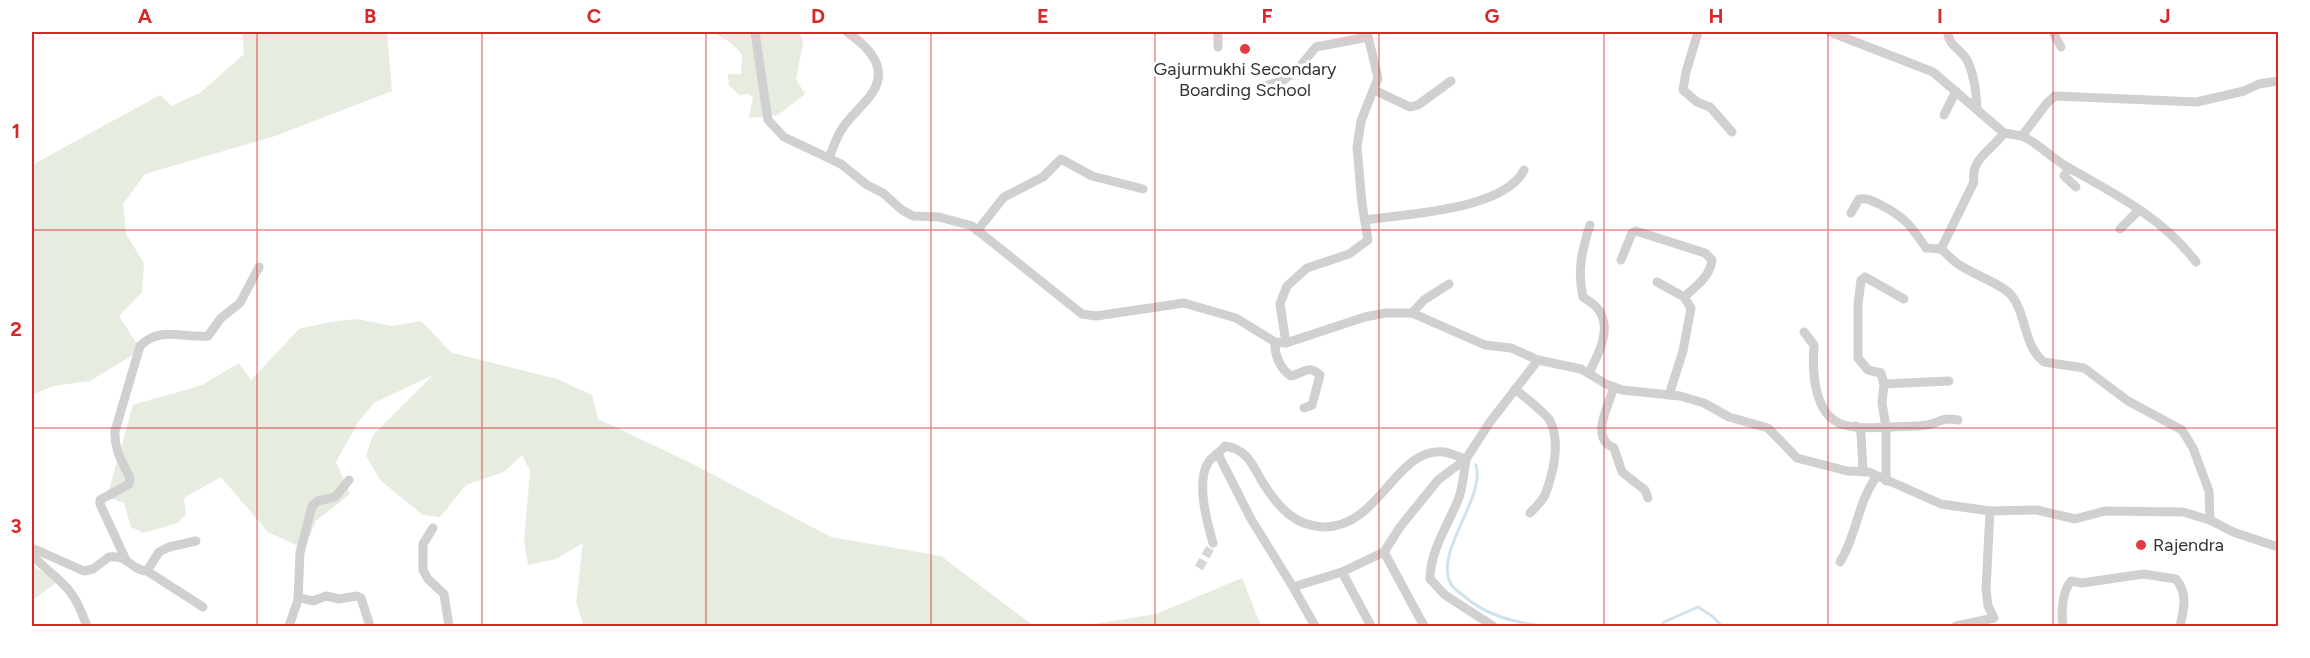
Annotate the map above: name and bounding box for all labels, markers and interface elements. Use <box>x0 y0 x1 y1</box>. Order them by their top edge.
text: A <box>138 4 153 28</box>
text: B <box>364 4 376 28</box>
text: C <box>587 4 601 28</box>
text: D <box>811 4 825 28</box>
text: E <box>1037 4 1049 28</box>
text: F <box>1261 4 1273 28</box>
text: G <box>1485 4 1500 28</box>
text: H <box>1709 4 1724 28</box>
text: I <box>1937 4 1943 28</box>
text: J <box>2159 4 2171 28</box>
marker: Gajurmukhi Secondary Boarding School <box>1238 42 1252 56</box>
place label: Gajurmukhi Secondary Boarding School <box>1154 58 1337 101</box>
text: 1 <box>12 119 20 143</box>
text: 2 <box>10 317 22 341</box>
text: 3 <box>10 514 22 538</box>
place label: Rajendra <box>2153 534 2224 556</box>
marker: Rajendra <box>2134 538 2148 552</box>

